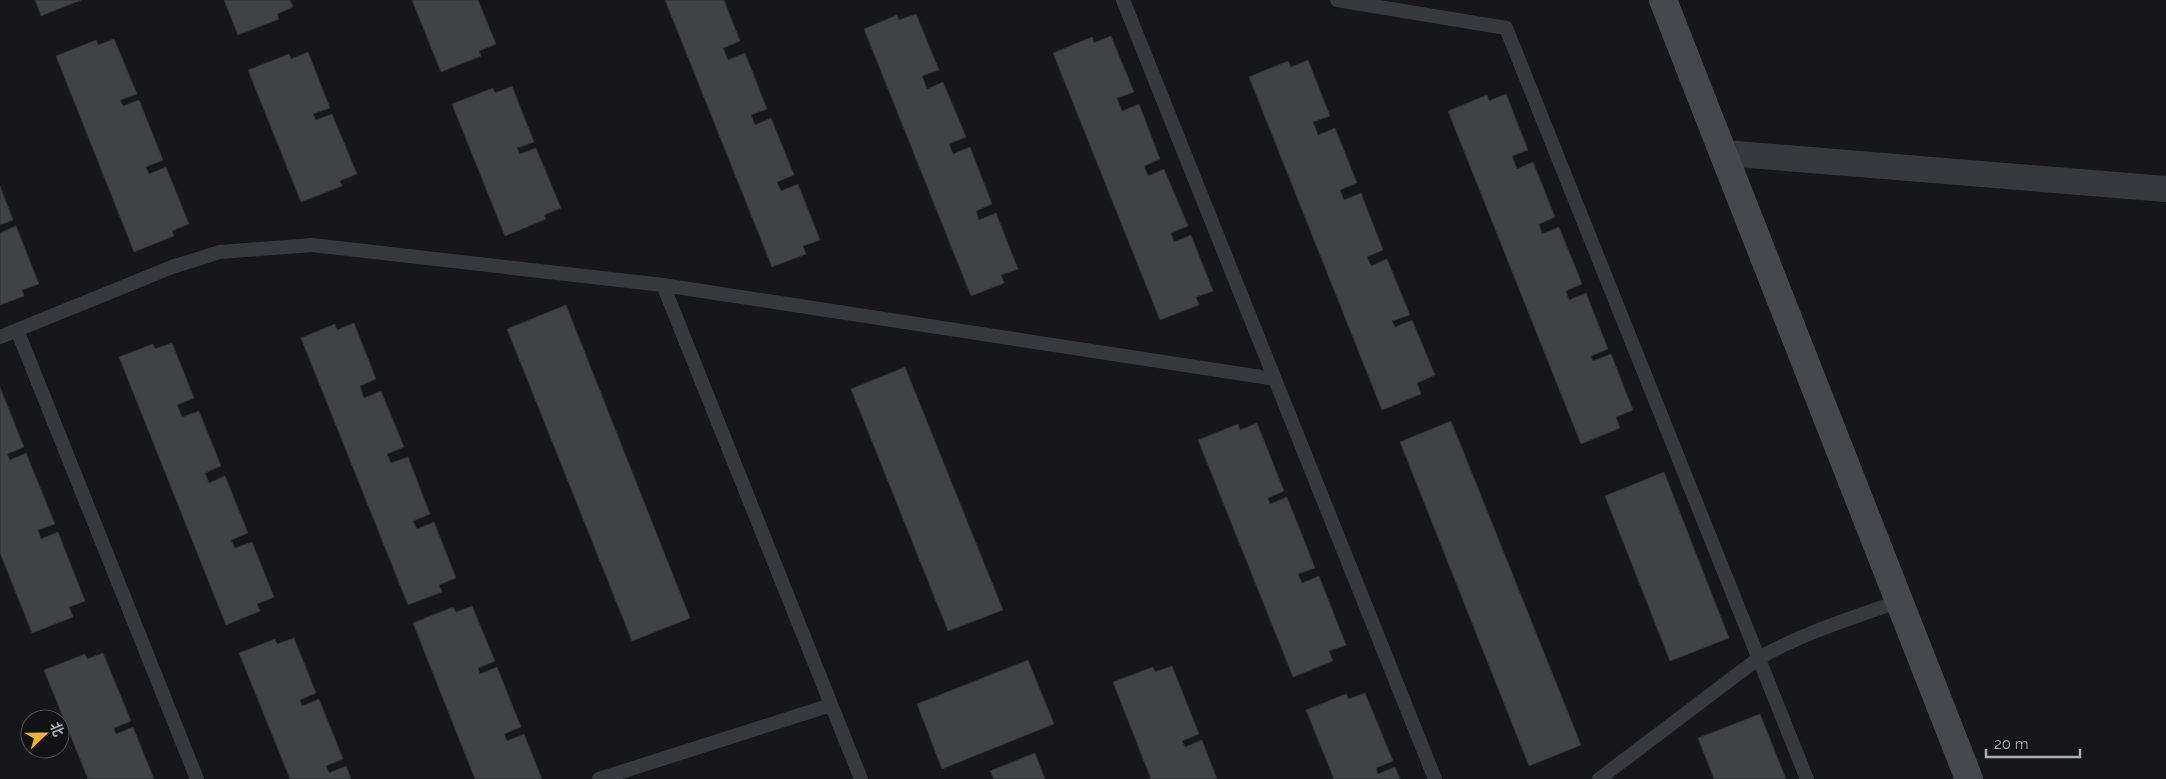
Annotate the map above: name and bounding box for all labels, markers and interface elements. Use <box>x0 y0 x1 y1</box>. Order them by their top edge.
north arrow <box>20 709 70 759</box>
text: 北 <box>47 720 67 739</box>
scale bar <box>1986 726 2080 758</box>
text: 20 m <box>1994 735 2029 753</box>

